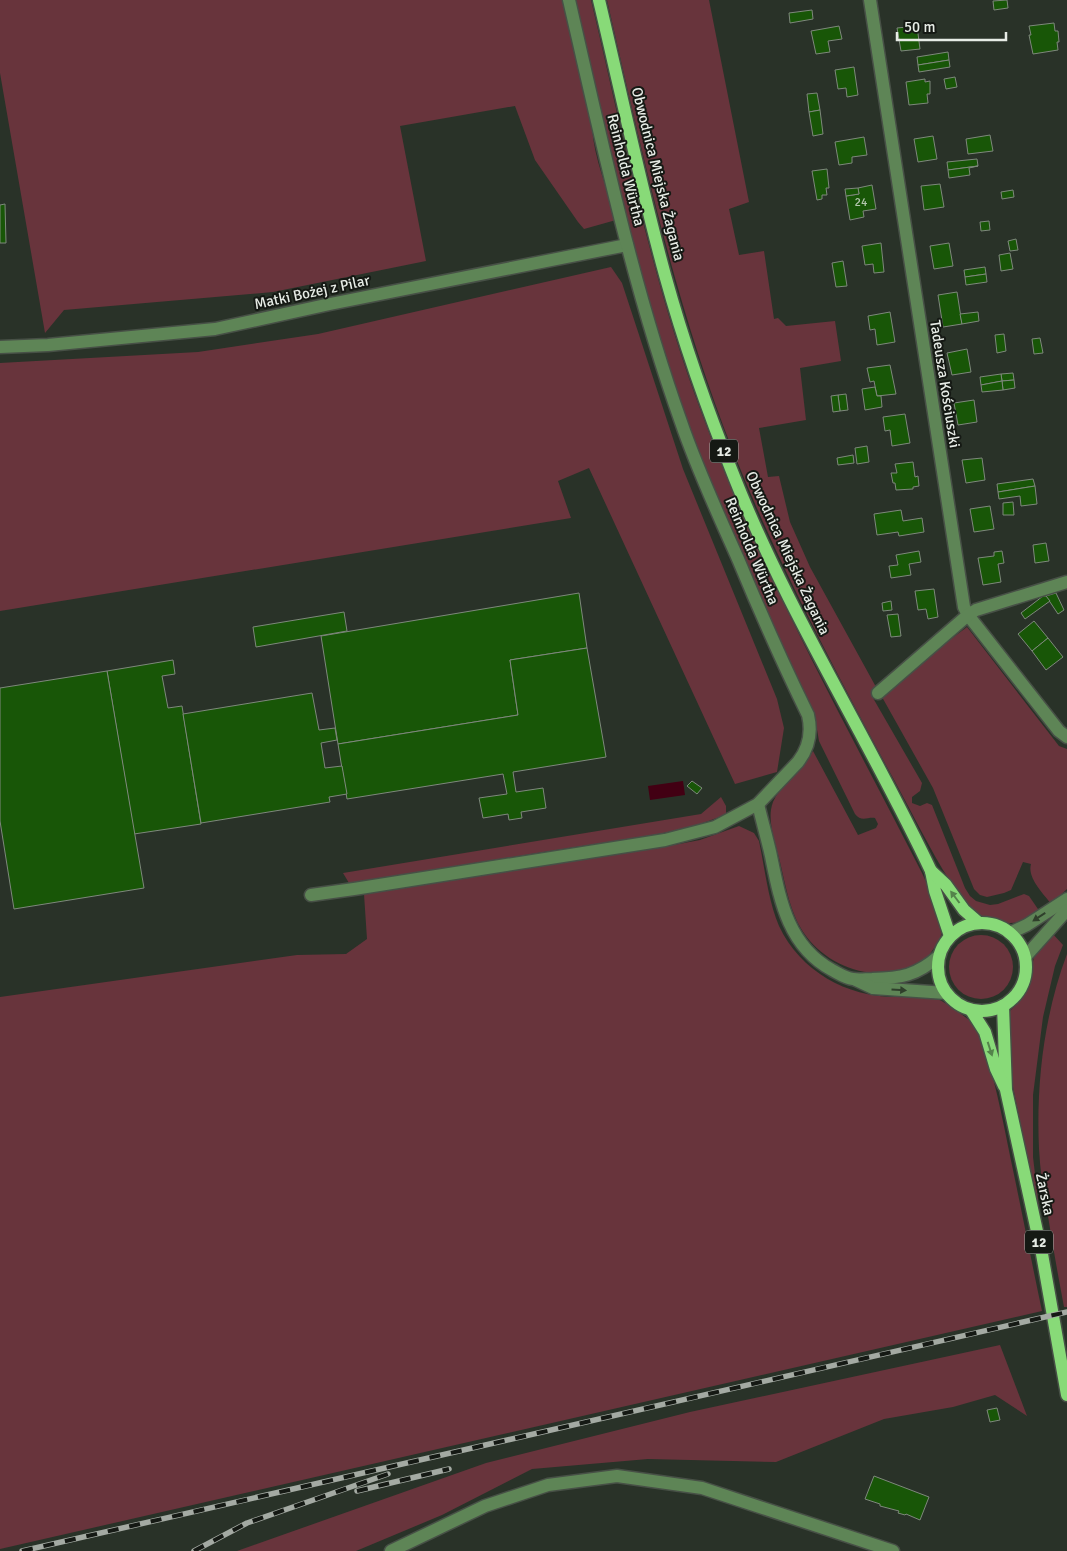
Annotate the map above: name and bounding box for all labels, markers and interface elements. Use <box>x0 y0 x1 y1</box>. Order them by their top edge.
scale bar <box>897 10 1006 42</box>
text: 50 m <box>904 18 935 36</box>
street label: Obwodnica Miejska Żagania <box>628 85 688 263</box>
street label: Reinholda Würtha <box>603 112 649 228</box>
house number: 24 <box>855 195 868 210</box>
street label: Matki Bożej z Pilar <box>253 271 372 313</box>
street label: Tadeusza Kościuszki <box>926 319 964 449</box>
road number: 12 <box>710 440 738 462</box>
street label: Obwodnica Miejska Żagania <box>742 468 834 638</box>
street label: Reinholda Würtha <box>721 495 783 607</box>
one-way arrow <box>949 891 960 904</box>
one-way arrow <box>1033 912 1046 922</box>
one-way arrow <box>891 987 907 995</box>
one-way arrow <box>987 1042 994 1057</box>
street label: Żarska <box>1032 1171 1058 1217</box>
road number: 12 <box>1025 1230 1053 1254</box>

